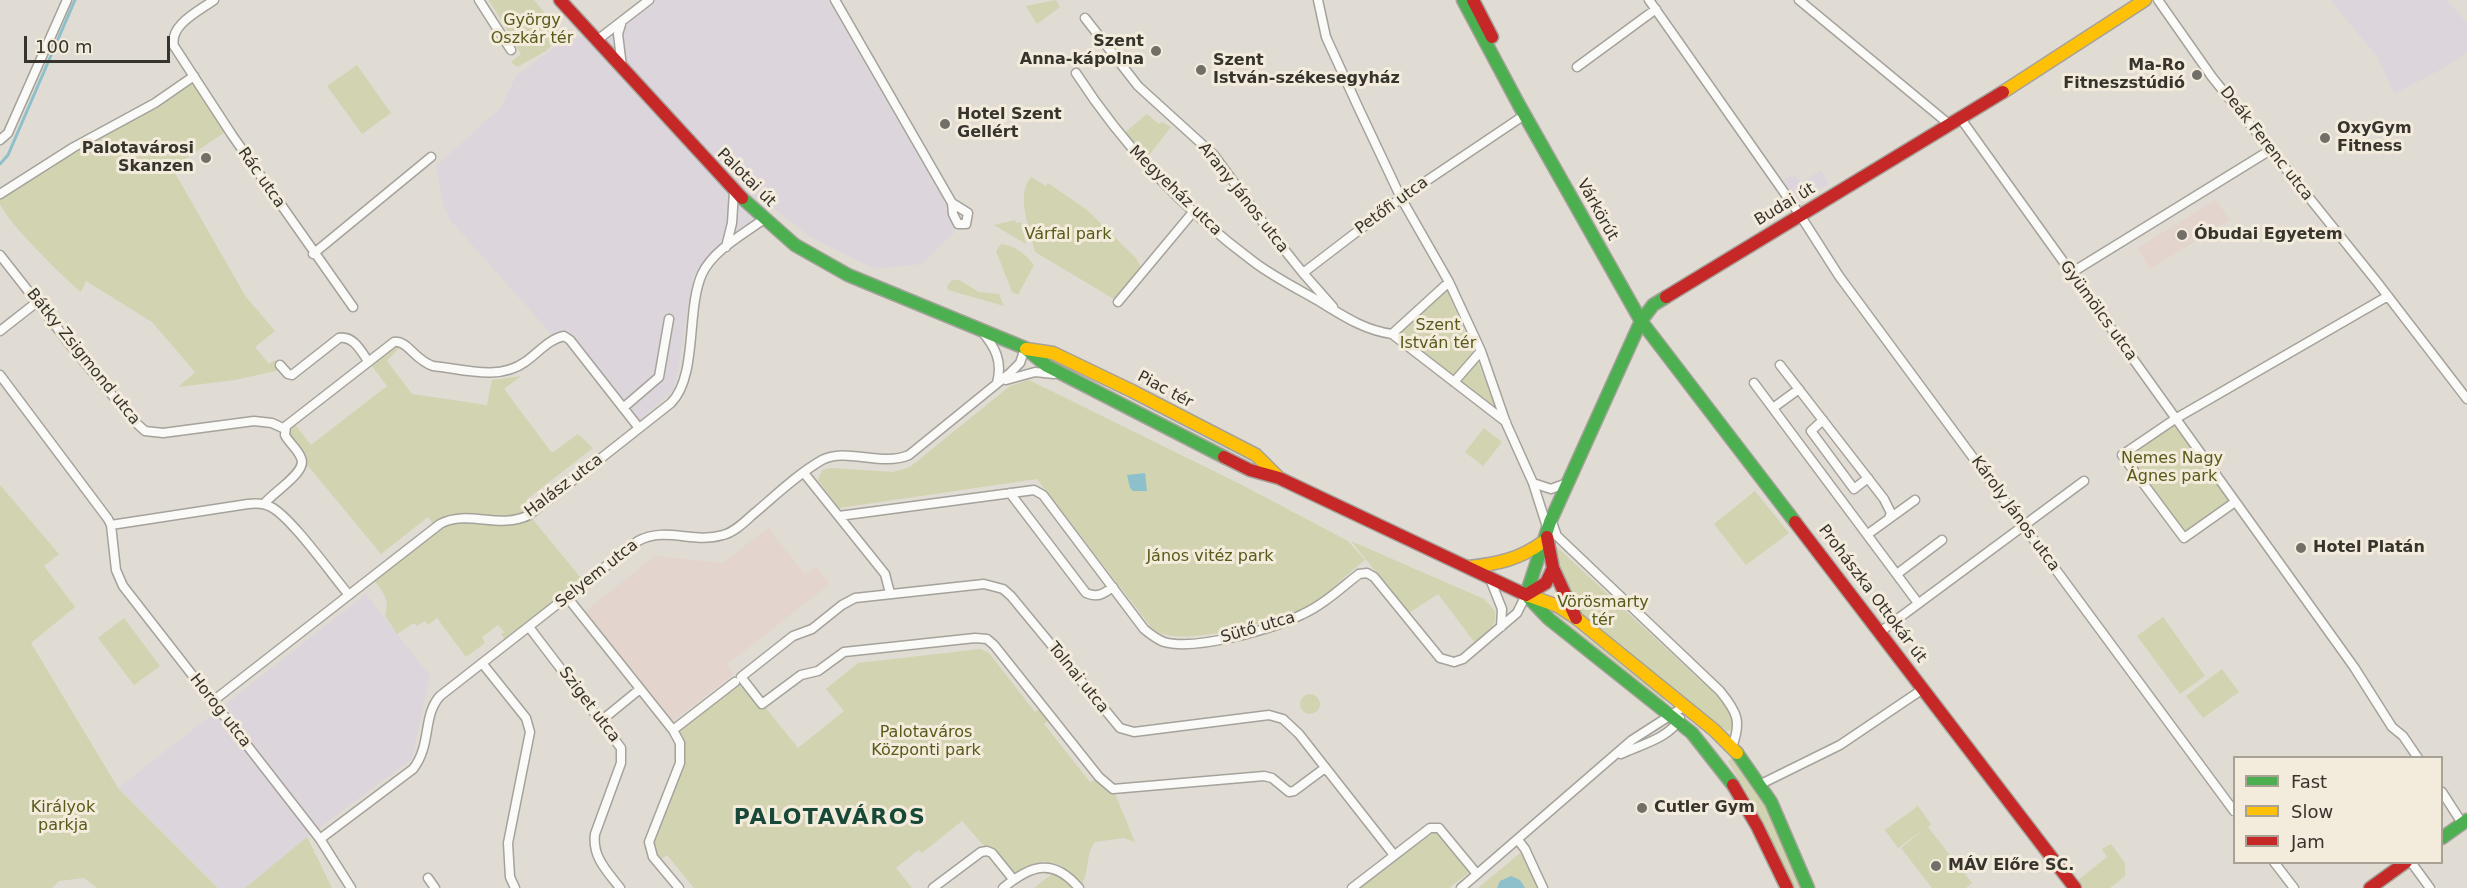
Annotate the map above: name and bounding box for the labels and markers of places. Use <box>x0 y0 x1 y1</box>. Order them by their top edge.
place label: Szent Anna-kápolna <box>1020 32 1144 70</box>
marker: Szent Anna-kápolna <box>1149 44 1163 58</box>
place label: Szent István-székesegyház <box>1213 51 1400 89</box>
place label: Ma-Ro Fitneszstúdió <box>2063 56 2185 94</box>
marker: Szent István-székesegyház <box>1194 63 1208 77</box>
marker: Ma-Ro Fitneszstúdió <box>2190 68 2204 82</box>
place label: Hotel Szent Gellért <box>957 105 1062 143</box>
marker: Hotel Szent Gellért <box>938 117 952 131</box>
place label: OxyGym Fitness <box>2337 119 2412 157</box>
marker: OxyGym Fitness <box>2318 131 2332 145</box>
place label: Palotavárosi Skanzen <box>82 139 194 177</box>
marker: Palotavárosi Skanzen <box>199 151 213 165</box>
place label: Óbudai Egyetem <box>2194 225 2343 245</box>
marker: Óbudai Egyetem <box>2175 228 2189 242</box>
place label: Hotel Platán <box>2313 538 2425 558</box>
marker: Hotel Platán <box>2294 541 2308 555</box>
place label: Cutler Gym <box>1654 798 1755 818</box>
marker: Cutler Gym <box>1635 801 1649 815</box>
place label: MÁV Előre SC. <box>1948 856 2074 876</box>
marker: MÁV Előre SC. <box>1929 859 1943 873</box>

